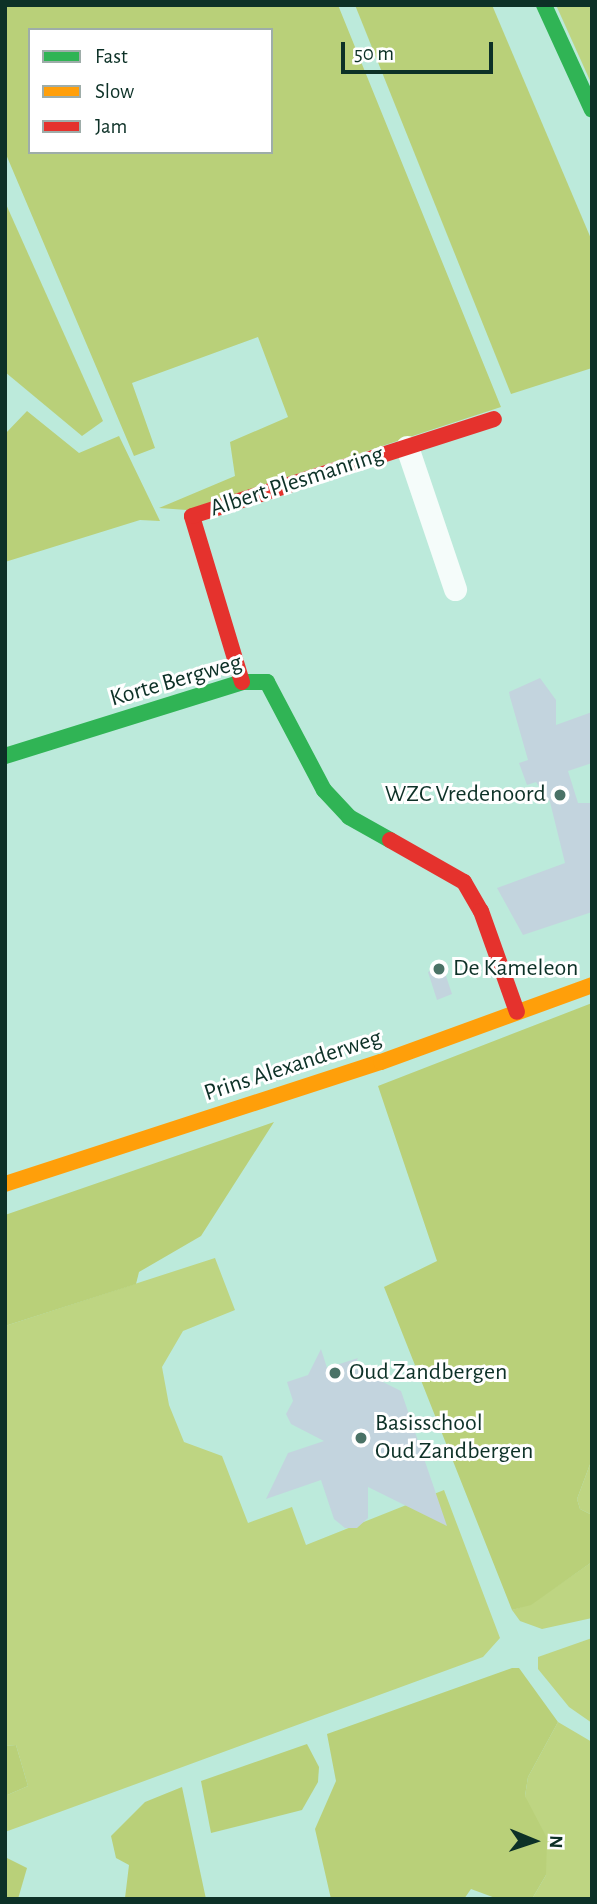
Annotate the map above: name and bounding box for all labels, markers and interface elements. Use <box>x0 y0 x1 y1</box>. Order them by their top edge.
legend <box>28 28 273 154</box>
scale bar <box>345 28 497 72</box>
text: 50 m <box>354 43 394 64</box>
text: Fast <box>95 46 128 67</box>
text: Slow <box>95 81 134 102</box>
text: Jam <box>95 116 127 137</box>
street label: Albert Plesmanring <box>207 440 387 524</box>
street label: Korte Bergweg <box>107 648 245 714</box>
place label: WZC Vredenoord <box>385 781 546 809</box>
marker: WZC Vredenoord <box>552 787 568 803</box>
place label: De Kameleon <box>453 955 578 983</box>
marker: De Kameleon <box>431 961 447 977</box>
street label: Prins Alexanderweg <box>201 1024 385 1108</box>
place label: Oud Zandbergen <box>349 1359 507 1387</box>
marker: Oud Zandbergen <box>327 1365 343 1381</box>
place label: Basisschool Oud Zandbergen <box>375 1410 533 1466</box>
marker: Basisschool Oud Zandbergen <box>353 1430 369 1446</box>
north arrow <box>499 1806 569 1876</box>
text: N <box>546 1835 565 1849</box>

